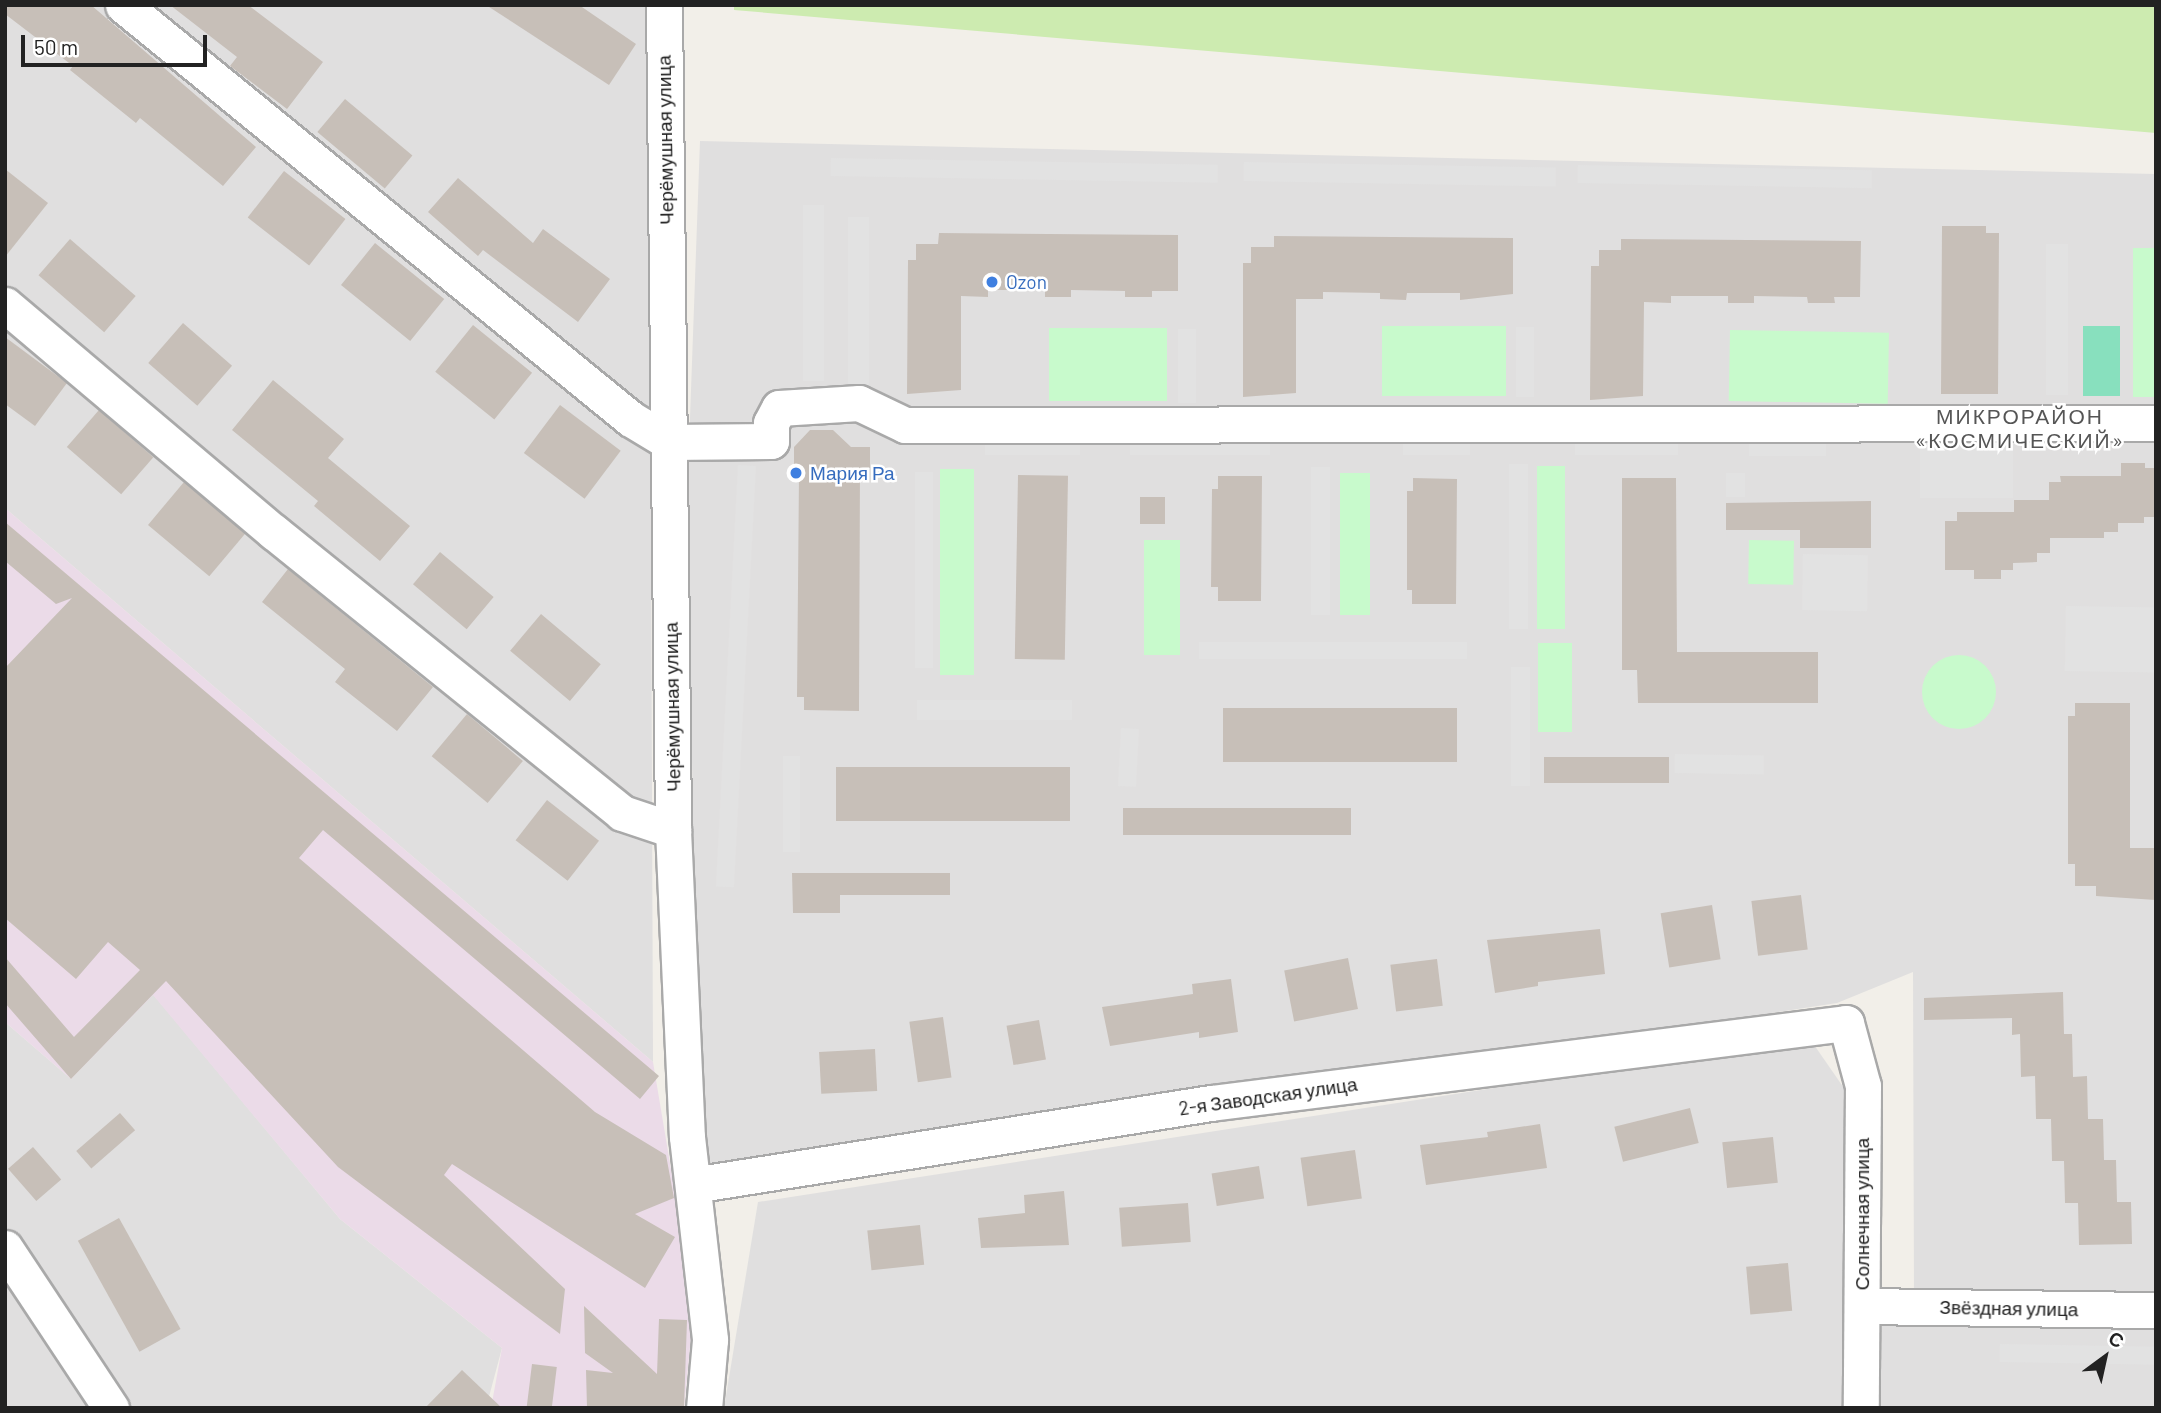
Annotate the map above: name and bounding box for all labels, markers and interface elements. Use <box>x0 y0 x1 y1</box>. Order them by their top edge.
scale bar <box>24 21 210 65</box>
text: 50 m <box>34 34 78 59</box>
street label: Черёмушная улица <box>652 55 678 225</box>
place label: Ozon <box>1006 271 1047 293</box>
marker: Ozon <box>984 274 1000 290</box>
district label: МИКРОРАЙОН «КОСМИЧЕСКИЙ» <box>1917 403 2123 453</box>
place label: Мария Ра <box>810 462 894 484</box>
marker: Мария Ра <box>788 465 804 481</box>
street label: Черёмушная улица <box>659 622 685 792</box>
street label: 2-я Заводская улица <box>1177 1072 1359 1120</box>
street label: Солнечная улица <box>1851 1138 1873 1290</box>
street label: Звёздная улица <box>1939 1295 2079 1321</box>
north arrow <box>2070 1322 2140 1392</box>
text: С <box>2105 1326 2129 1352</box>

